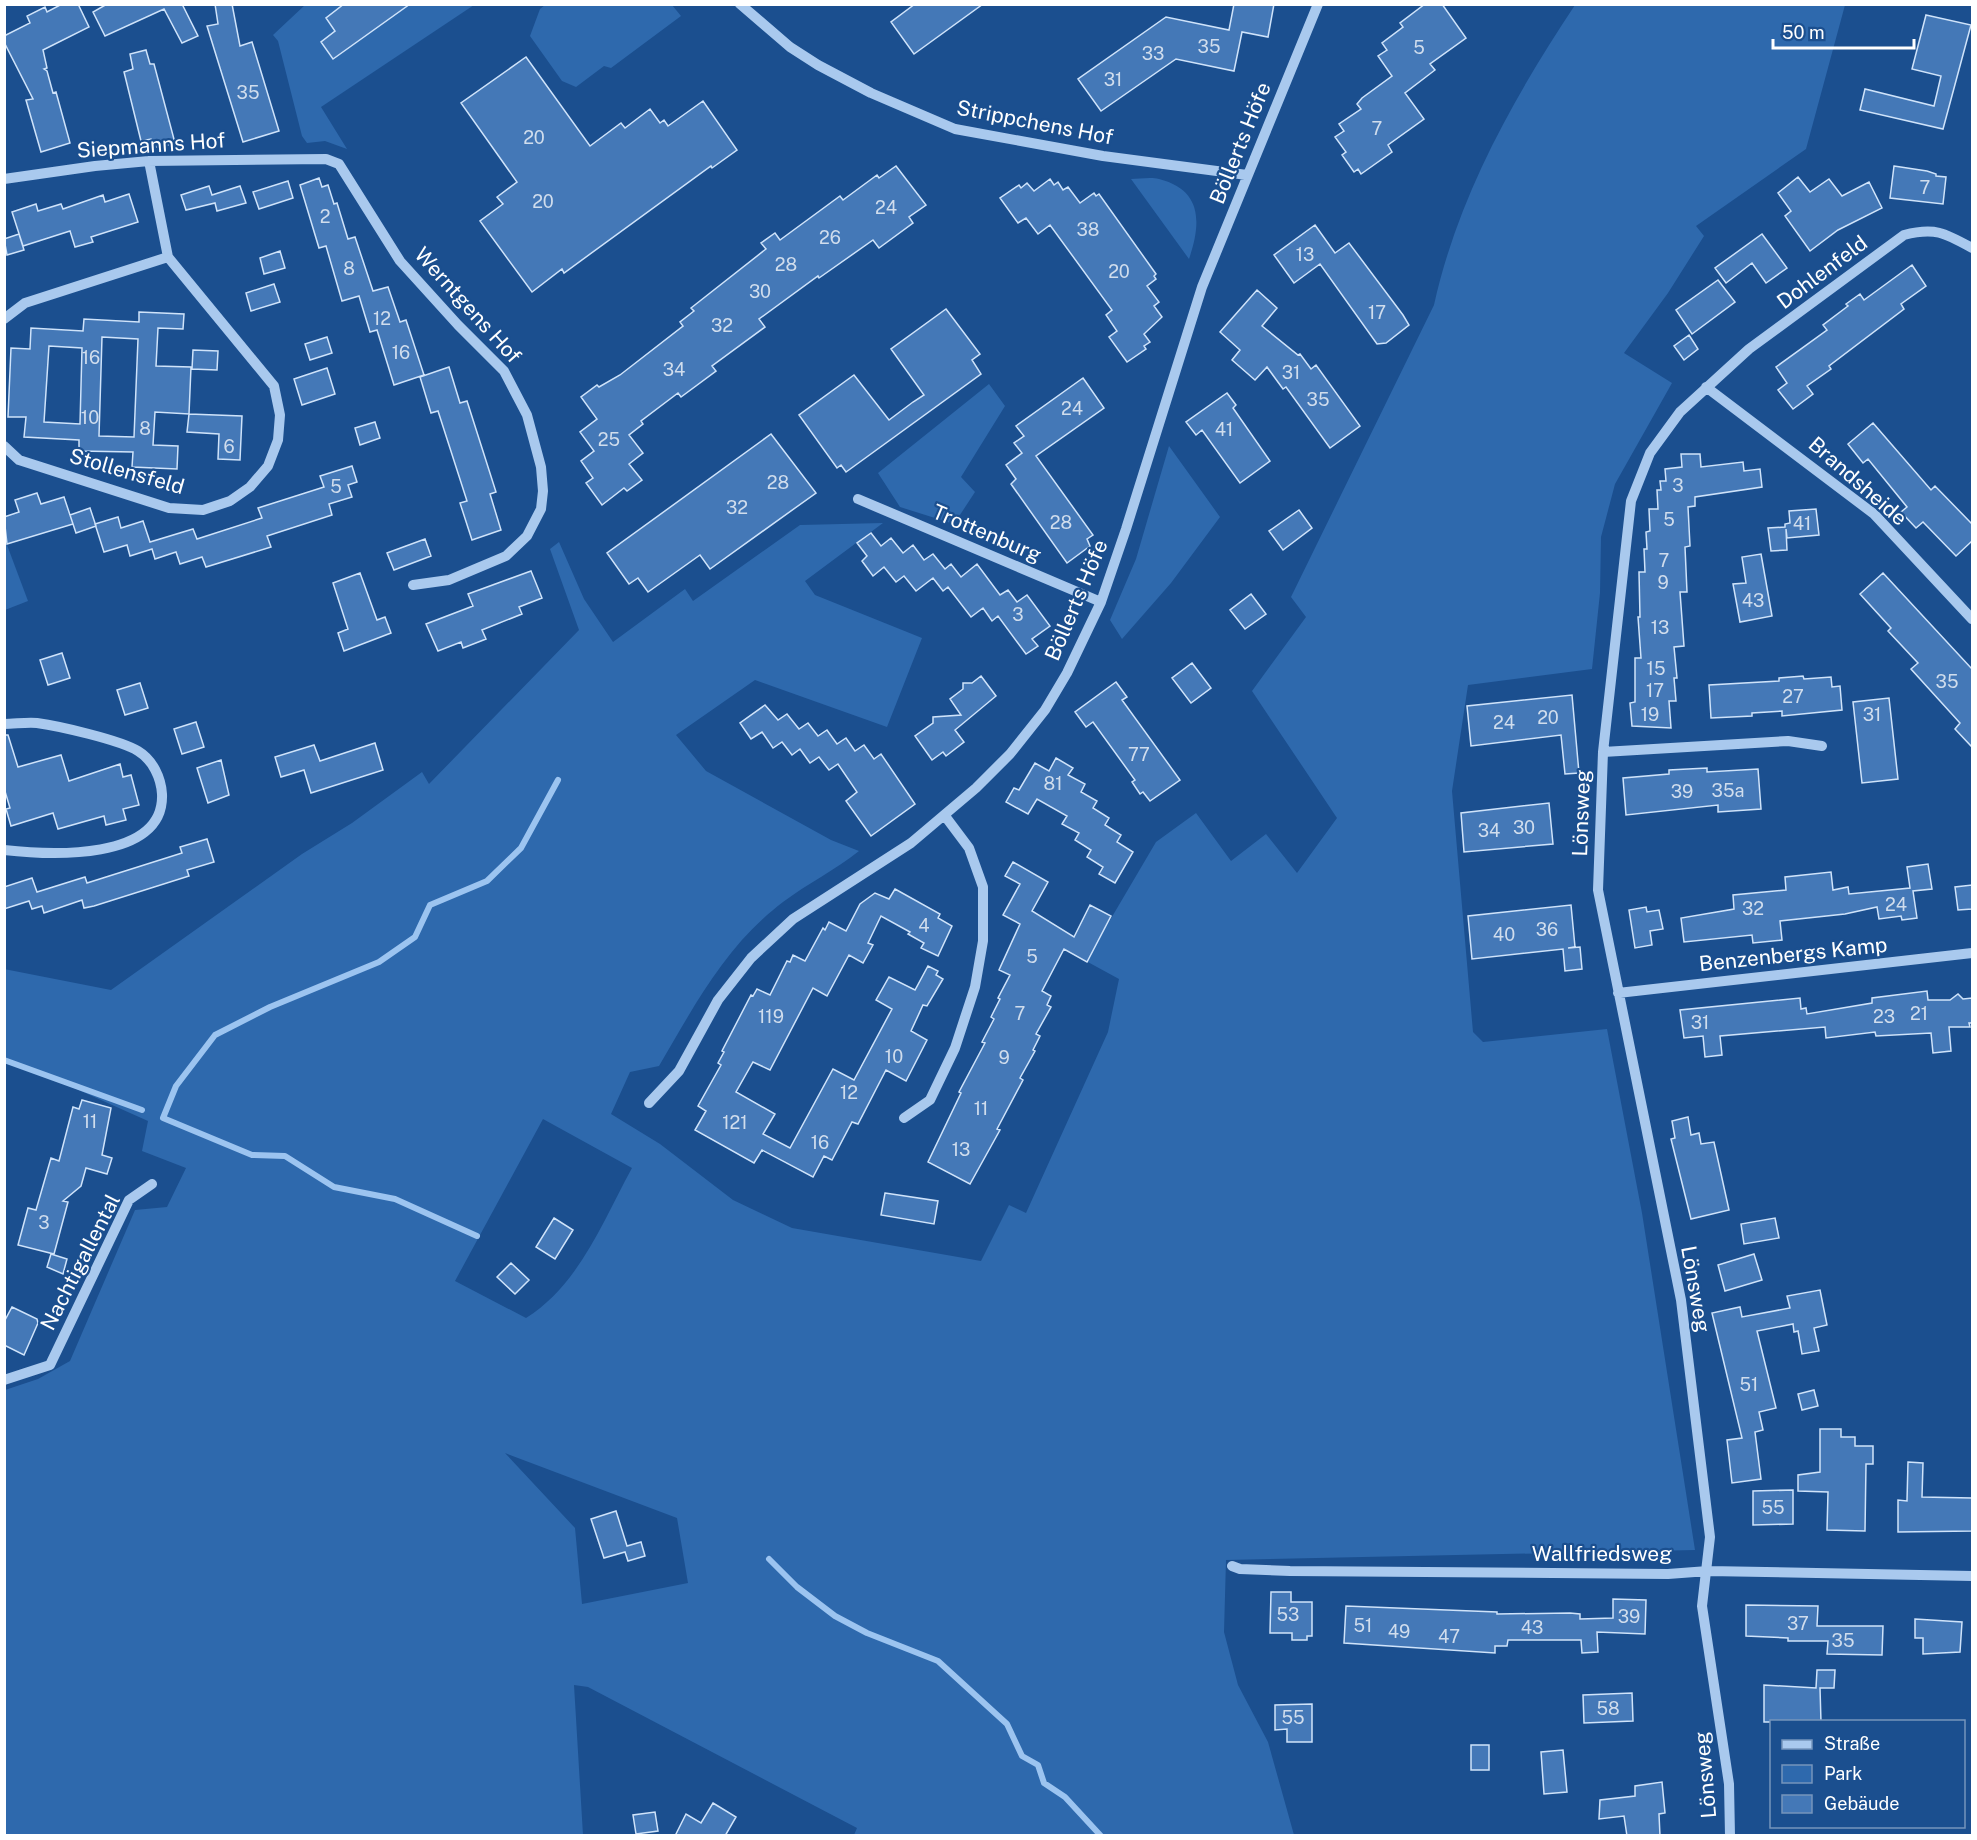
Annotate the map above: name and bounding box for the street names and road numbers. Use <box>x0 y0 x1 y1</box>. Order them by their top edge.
street label: Böllerts Höfe <box>1204 79 1276 207</box>
street label: Strippchens Hof <box>955 95 1115 149</box>
street label: Siepmanns Hof <box>76 127 226 163</box>
street label: Dohlenfeld <box>1772 230 1872 314</box>
street label: Werntgens Hof <box>409 242 527 368</box>
street label: Brandsheide <box>1804 431 1912 531</box>
street label: Stollensfeld <box>67 443 187 499</box>
street label: Trottenburg <box>929 499 1045 567</box>
street label: Böllerts Höfe <box>1039 536 1113 664</box>
street label: Lönsweg <box>1567 769 1595 857</box>
street label: Benzenbergs Kamp <box>1698 932 1888 976</box>
street label: Nachtigallental <box>35 1190 125 1334</box>
street label: Lönsweg <box>1676 1244 1716 1334</box>
street label: Wallfriedsweg <box>1532 1541 1672 1566</box>
street label: Lönsweg <box>1689 1730 1721 1820</box>

